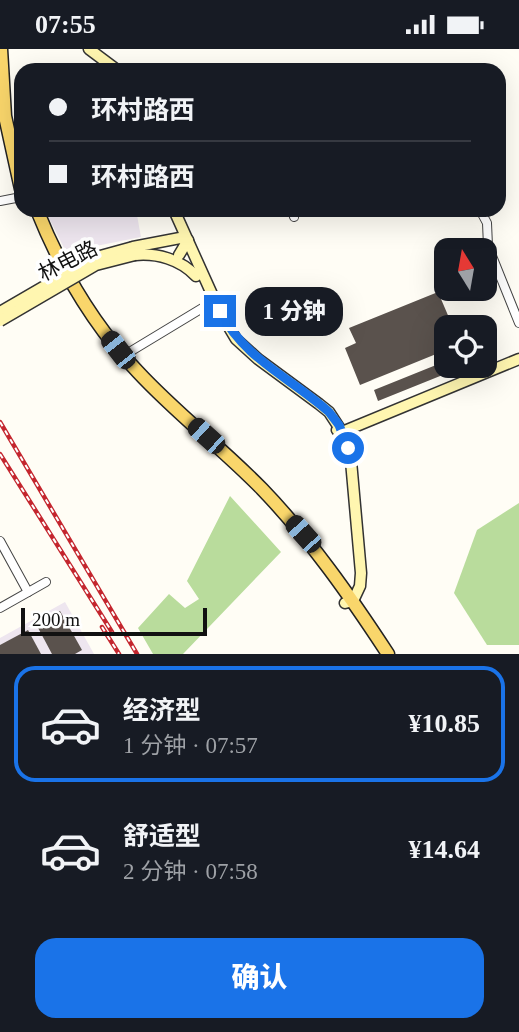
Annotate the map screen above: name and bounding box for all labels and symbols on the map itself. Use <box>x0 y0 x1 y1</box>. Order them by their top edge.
street label: 林电路 <box>34 236 102 286</box>
north arrow <box>434 238 497 301</box>
callout: 1 分钟 <box>244 287 342 335</box>
route end <box>204 295 236 327</box>
car <box>97 327 140 373</box>
car <box>184 414 229 458</box>
route start <box>332 432 364 464</box>
car <box>282 511 325 557</box>
scale bar <box>21 605 206 637</box>

